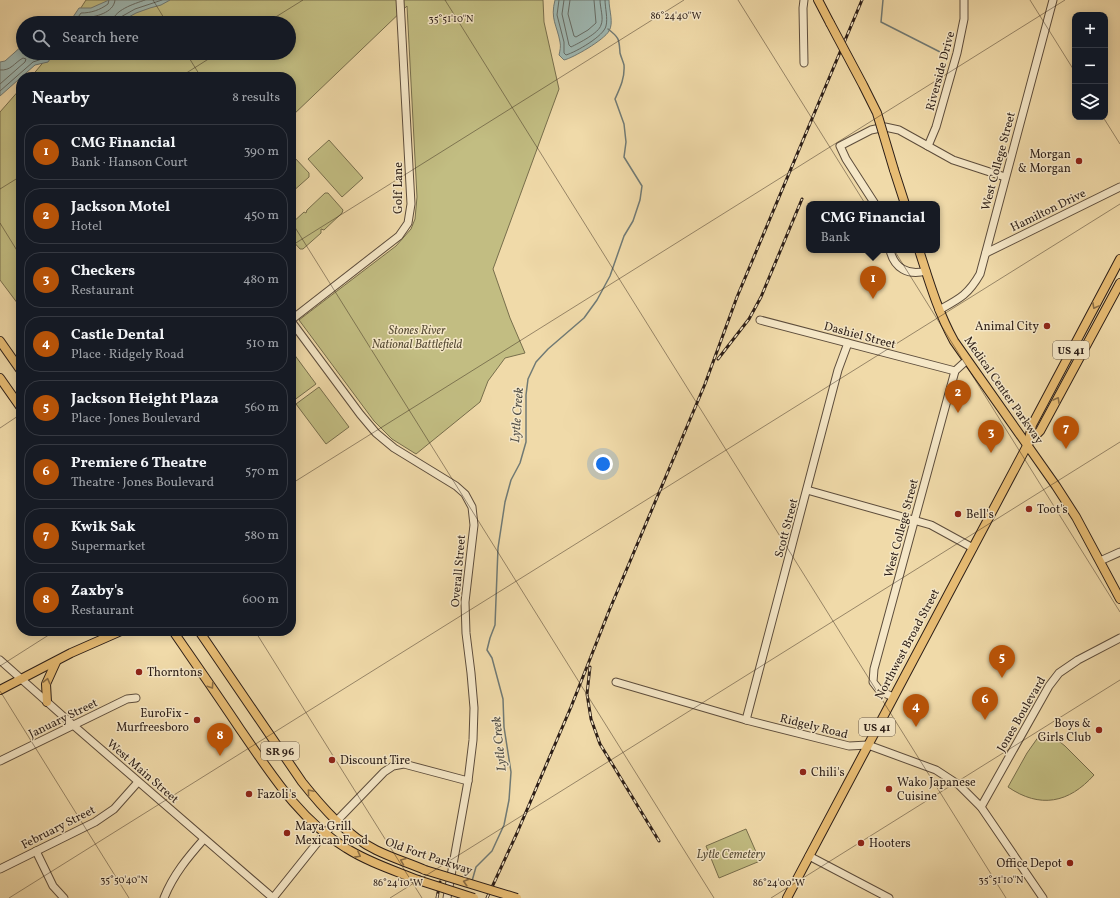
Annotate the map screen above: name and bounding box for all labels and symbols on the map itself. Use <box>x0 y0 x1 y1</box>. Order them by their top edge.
text: 86°24'40"W <box>650 9 702 23</box>
text: 35°51'10"N <box>429 12 474 26</box>
street label: Riverside Drive <box>923 29 959 113</box>
street label: West College Street <box>978 110 1020 212</box>
place label: Morgan & Morgan <box>1018 147 1071 177</box>
marker: Morgan & Morgan <box>1074 156 1084 166</box>
street label: Golf Lane <box>391 162 407 214</box>
street label: Hamilton Drive <box>1008 186 1089 236</box>
pin: 1 <box>860 266 886 299</box>
one-way arrow <box>1092 301 1100 309</box>
street label: Dashiel Street <box>822 319 897 353</box>
place label: Animal City <box>975 319 1039 335</box>
marker: Animal City <box>1042 321 1052 331</box>
park label: Stones River National Battlefield <box>372 323 462 353</box>
street label: Medical Center Parkway <box>960 334 1047 448</box>
road number: US 41 <box>1053 341 1089 359</box>
pin: 2 <box>945 380 971 413</box>
water label: Lytle Creek <box>507 387 529 443</box>
one-way arrow <box>1052 397 1059 404</box>
pin: 7 <box>1053 416 1079 449</box>
pin: 3 <box>978 420 1004 453</box>
your location <box>593 454 613 474</box>
street label: West College Street <box>881 477 923 579</box>
street label: Scott Street <box>771 497 803 560</box>
place label: Toot's <box>1037 502 1068 518</box>
marker: Toot's <box>1024 504 1034 514</box>
place label: Bell's <box>966 507 994 523</box>
marker: Bell's <box>953 509 963 519</box>
street label: Overall Street <box>448 534 470 608</box>
street label: Northwest Broad Street <box>872 586 944 703</box>
pin: 5 <box>989 645 1015 678</box>
place label: Thorntons <box>147 665 202 681</box>
marker: Thorntons <box>134 667 144 677</box>
street label: Jones Boulevard <box>994 674 1050 755</box>
one-way arrow <box>43 678 51 684</box>
one-way arrow <box>206 682 214 689</box>
pin: 6 <box>972 687 998 720</box>
pin: 4 <box>903 694 929 727</box>
street label: January Street <box>26 695 101 742</box>
place label: EuroFix - Murfreesboro <box>116 706 189 736</box>
street label: Ridgely Road <box>778 711 850 743</box>
marker: EuroFix - Murfreesboro <box>192 715 202 725</box>
water label: Lytle Creek <box>488 715 512 772</box>
place label: Boys & Girls Club <box>1038 716 1091 746</box>
road number: US 41 <box>859 718 895 736</box>
pin: 8 <box>207 723 233 756</box>
marker: Boys & Girls Club <box>1094 725 1104 735</box>
street label: West Main Street <box>103 736 182 807</box>
road number: SR 96 <box>261 742 299 760</box>
place label: Discount Tire <box>340 753 411 769</box>
marker: Discount Tire <box>327 755 337 765</box>
place label: Chili's <box>811 765 845 781</box>
marker: Chili's <box>798 767 808 777</box>
place label: Wako Japanese Cuisine <box>897 775 976 805</box>
marker: Wako Japanese Cuisine <box>884 784 894 794</box>
place label: Fazoli's <box>257 787 296 803</box>
marker: Fazoli's <box>244 789 254 799</box>
one-way arrow <box>308 790 315 797</box>
street label: February Street <box>19 802 98 853</box>
place label: Maya Grill Mexican Food <box>295 819 368 849</box>
marker: Maya Grill Mexican Food <box>282 828 292 838</box>
street label: Old Fort Parkway <box>383 834 475 880</box>
place label: Hooters <box>869 836 911 852</box>
marker: Hooters <box>856 838 866 848</box>
park label: Lytle Cemetery <box>697 847 766 863</box>
one-way arrow <box>354 850 361 857</box>
place label: Office Depot <box>996 856 1062 872</box>
one-way arrow <box>399 858 407 866</box>
marker: Office Depot <box>1065 858 1075 868</box>
text: 35°50'40"N <box>100 873 148 887</box>
text: 35°51'10"N <box>979 873 1024 887</box>
text: 86°24'10"W <box>373 876 423 890</box>
text: 86°24'00"W <box>753 876 805 890</box>
one-way arrow <box>463 878 470 887</box>

